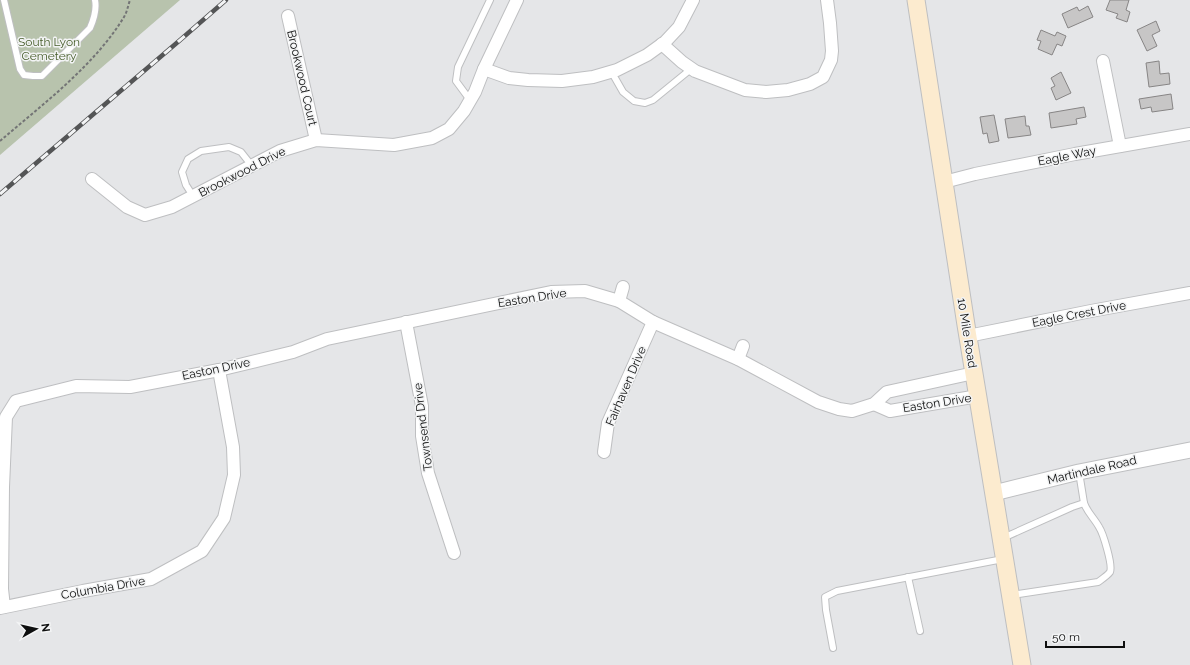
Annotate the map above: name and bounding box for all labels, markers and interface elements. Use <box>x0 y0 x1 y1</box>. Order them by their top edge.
street label: Brookwood Court <box>284 29 320 127</box>
park label: South Lyon Cemetery <box>18 35 80 63</box>
street label: Eagle Way <box>1037 143 1098 168</box>
street label: Brookwood Drive <box>196 144 288 200</box>
street label: Easton Drive <box>497 286 567 310</box>
street label: 10 Mile Road <box>955 297 979 369</box>
street label: Eagle Crest Drive <box>1031 298 1127 330</box>
street label: Fairhaven Drive <box>603 344 649 428</box>
street label: Easton Drive <box>181 355 251 383</box>
street label: Townsend Drive <box>411 382 435 472</box>
street label: Easton Drive <box>902 391 972 415</box>
street label: Martindale Road <box>1046 453 1138 487</box>
street label: Columbia Drive <box>60 574 146 602</box>
north arrow <box>16 609 56 649</box>
text: N <box>38 623 52 633</box>
scale bar <box>1046 623 1124 649</box>
text: 50 m <box>1052 630 1080 644</box>

